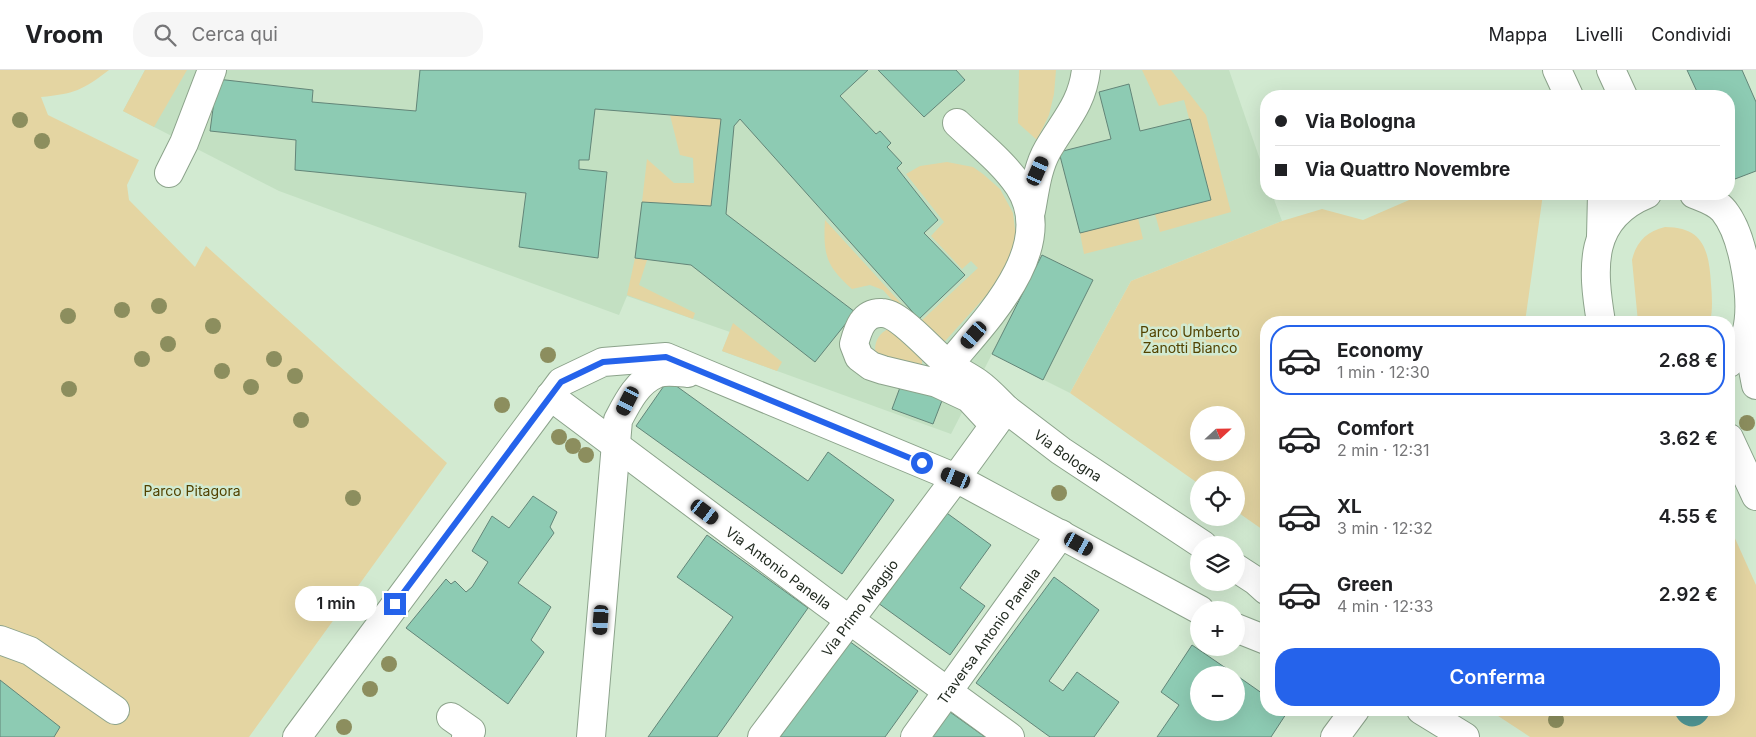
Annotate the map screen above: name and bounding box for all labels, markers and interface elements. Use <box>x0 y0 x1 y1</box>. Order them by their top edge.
search box <box>133 12 483 57</box>
text: Vroom <box>25 20 103 49</box>
icon: search <box>151 21 179 49</box>
text: Cerca qui <box>191 23 278 46</box>
text: Mappa <box>1489 24 1547 45</box>
text: Livelli <box>1575 24 1623 45</box>
text: Condividi <box>1651 24 1731 45</box>
text: Via Bologna <box>1305 110 1416 133</box>
car <box>1025 154 1050 188</box>
text: Via Quattro Novembre <box>1305 158 1510 181</box>
car <box>958 319 989 351</box>
park label: Parco Umberto Zanotti Bianco <box>1140 323 1240 356</box>
icon: car <box>1277 338 1322 383</box>
text: Economy <box>1337 339 1423 362</box>
text: 2.68 € <box>1659 349 1718 372</box>
text: 1 min · 12:30 <box>1337 362 1430 382</box>
car <box>614 384 641 418</box>
north arrow <box>1190 406 1245 461</box>
map controls <box>1190 406 1245 721</box>
icon: car <box>1277 416 1322 461</box>
text: Comfort <box>1337 417 1414 440</box>
street label: Via Bologna <box>1031 425 1105 484</box>
text: 3.62 € <box>1659 427 1718 450</box>
text: 2 min · 12:31 <box>1337 440 1429 460</box>
route start <box>911 452 933 474</box>
car <box>939 465 972 491</box>
button: locate <box>1190 471 1245 526</box>
park label: Parco Pitagora <box>143 482 241 499</box>
icon: car <box>1277 494 1322 539</box>
text: XL <box>1337 495 1362 518</box>
car <box>688 497 721 527</box>
text: 4.55 € <box>1659 505 1718 528</box>
text: 3 min · 12:32 <box>1337 518 1433 538</box>
street label: Via Antonio Panella <box>723 522 835 613</box>
car <box>1062 530 1095 558</box>
button: layers <box>1190 536 1245 591</box>
street label: Via Primo Maggio <box>817 555 901 659</box>
street label: Traversa Antonio Panella <box>933 564 1043 707</box>
icon: car <box>1277 572 1322 617</box>
text: Green <box>1337 573 1393 596</box>
text: 2.92 € <box>1659 583 1718 606</box>
callout: 1 min <box>295 586 378 622</box>
text: 1 min <box>316 593 356 613</box>
route end <box>384 593 406 615</box>
text: 4 min · 12:33 <box>1337 596 1433 616</box>
button: + <box>1190 601 1245 656</box>
car <box>592 605 609 635</box>
button: Conferma <box>1275 648 1720 706</box>
button: − <box>1190 666 1245 721</box>

